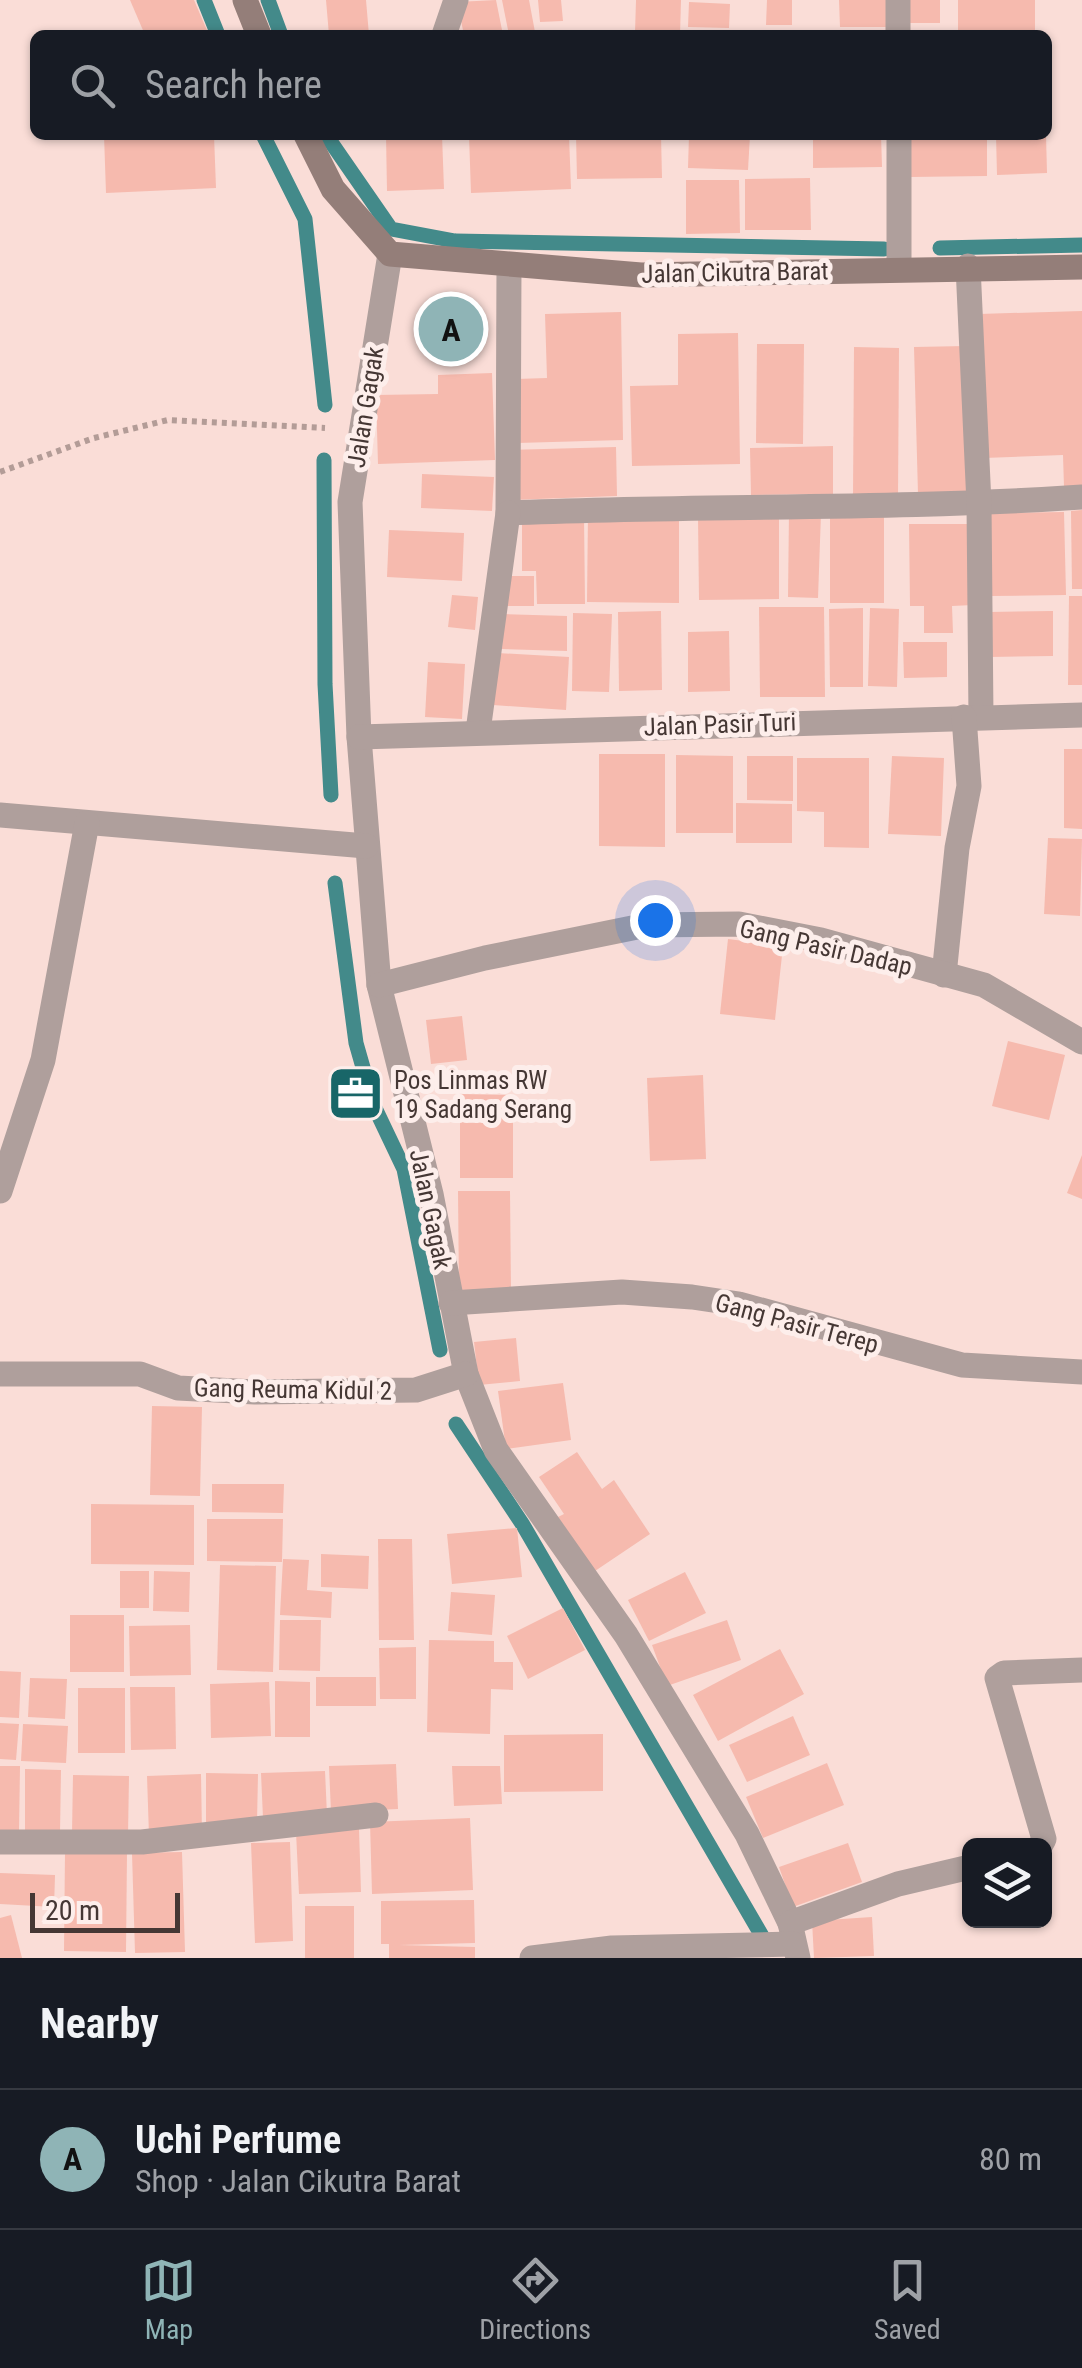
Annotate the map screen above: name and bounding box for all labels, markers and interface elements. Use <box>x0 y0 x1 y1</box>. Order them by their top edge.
search box <box>30 30 1052 140</box>
icon: search <box>65 58 120 113</box>
text: Search here <box>145 63 322 107</box>
street label: Jalan Cikutra Barat <box>641 256 829 289</box>
pin: A <box>418 292 484 366</box>
street label: Jalan Gagak <box>342 344 389 470</box>
street label: Jalan Pasir Turi <box>643 707 797 742</box>
your location <box>630 895 681 946</box>
street label: Gang Pasir Dadap <box>737 914 915 981</box>
office icon: Pos Linmas RW 19 Sadang Serang <box>325 1064 385 1124</box>
place label: Pos Linmas RW 19 Sadang Serang <box>394 1066 572 1124</box>
street label: Jalan Gagak <box>404 1146 458 1272</box>
street label: Gang Pasir Terep <box>712 1288 882 1359</box>
street label: Gang Reuma Kidul 2 <box>194 1373 392 1406</box>
map controls <box>962 1838 1052 1928</box>
button: layers <box>962 1838 1052 1928</box>
scale bar <box>30 1888 180 1932</box>
text: 20 m <box>45 1894 100 1927</box>
text: Nearby <box>40 1999 159 2048</box>
text: Uchi Perfume <box>135 2118 341 2162</box>
text: A <box>63 2140 82 2178</box>
text: 80 m <box>979 2140 1042 2178</box>
text: Shop · Jalan Cikutra Barat <box>135 2162 461 2200</box>
tab: Map <box>141 2253 196 2346</box>
tab: Directions <box>479 2253 591 2346</box>
tab: Saved <box>874 2253 941 2346</box>

